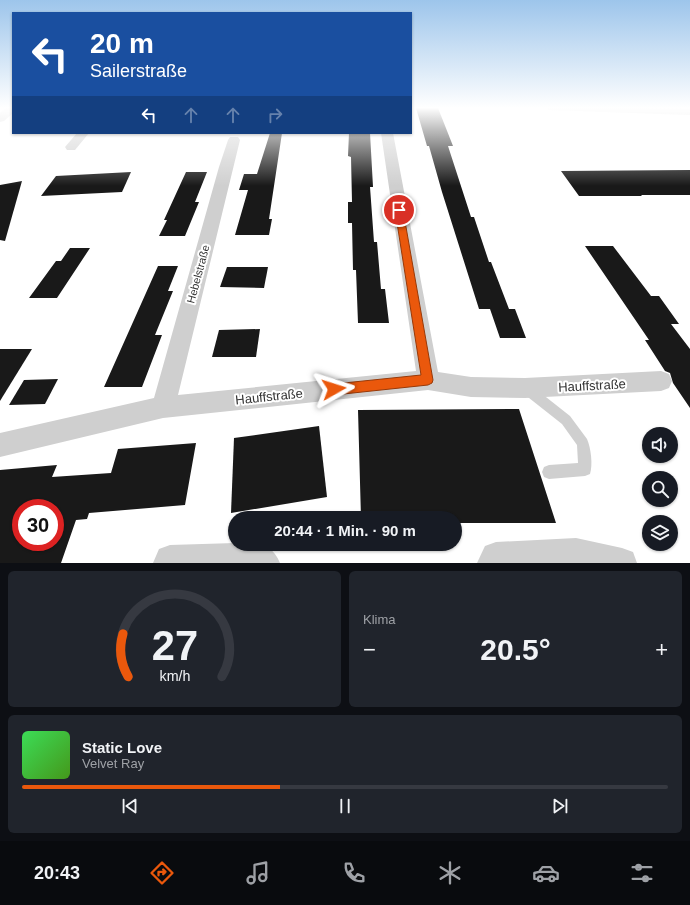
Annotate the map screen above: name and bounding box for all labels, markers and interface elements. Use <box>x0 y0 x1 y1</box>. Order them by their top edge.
icon: left <box>24 28 76 80</box>
text: 20 m <box>90 28 154 59</box>
text: Sailerstraße <box>90 61 187 81</box>
icon: left <box>138 104 160 126</box>
icon: ahead <box>180 104 202 126</box>
icon: ahead <box>222 104 244 126</box>
icon: right <box>264 104 286 126</box>
pin <box>382 193 416 227</box>
icon: arrive <box>388 199 410 221</box>
street label: Hebelstraße <box>184 244 212 304</box>
position arrow <box>313 368 355 410</box>
street label: Hauffstraße <box>558 376 626 395</box>
street label: Hauffstraße <box>235 386 303 407</box>
map controls <box>642 427 678 551</box>
button: sound <box>642 427 678 463</box>
button: search <box>642 471 678 507</box>
speed limit sign: 30 <box>12 499 64 551</box>
button: layers <box>642 515 678 551</box>
text: 20:44 · 1 Min. · 90 m <box>274 522 416 539</box>
text: Klima <box>363 612 396 627</box>
text: 27 <box>151 622 198 669</box>
text: 20.5° <box>480 633 551 666</box>
text: − <box>363 637 376 662</box>
text: + <box>655 637 668 662</box>
text: km/h <box>159 668 190 684</box>
text: Static Love <box>82 739 162 756</box>
text: Velvet Ray <box>82 756 144 771</box>
icon: previous <box>119 795 141 817</box>
icon: pause <box>334 795 356 817</box>
icon: next <box>549 795 571 817</box>
icon: directions <box>148 859 176 887</box>
icon: music <box>244 859 272 887</box>
icon: phone <box>340 859 368 887</box>
icon: climate <box>436 859 464 887</box>
icon: car <box>532 859 560 887</box>
icon: filters <box>628 859 656 887</box>
text: 20:43 <box>34 863 80 883</box>

